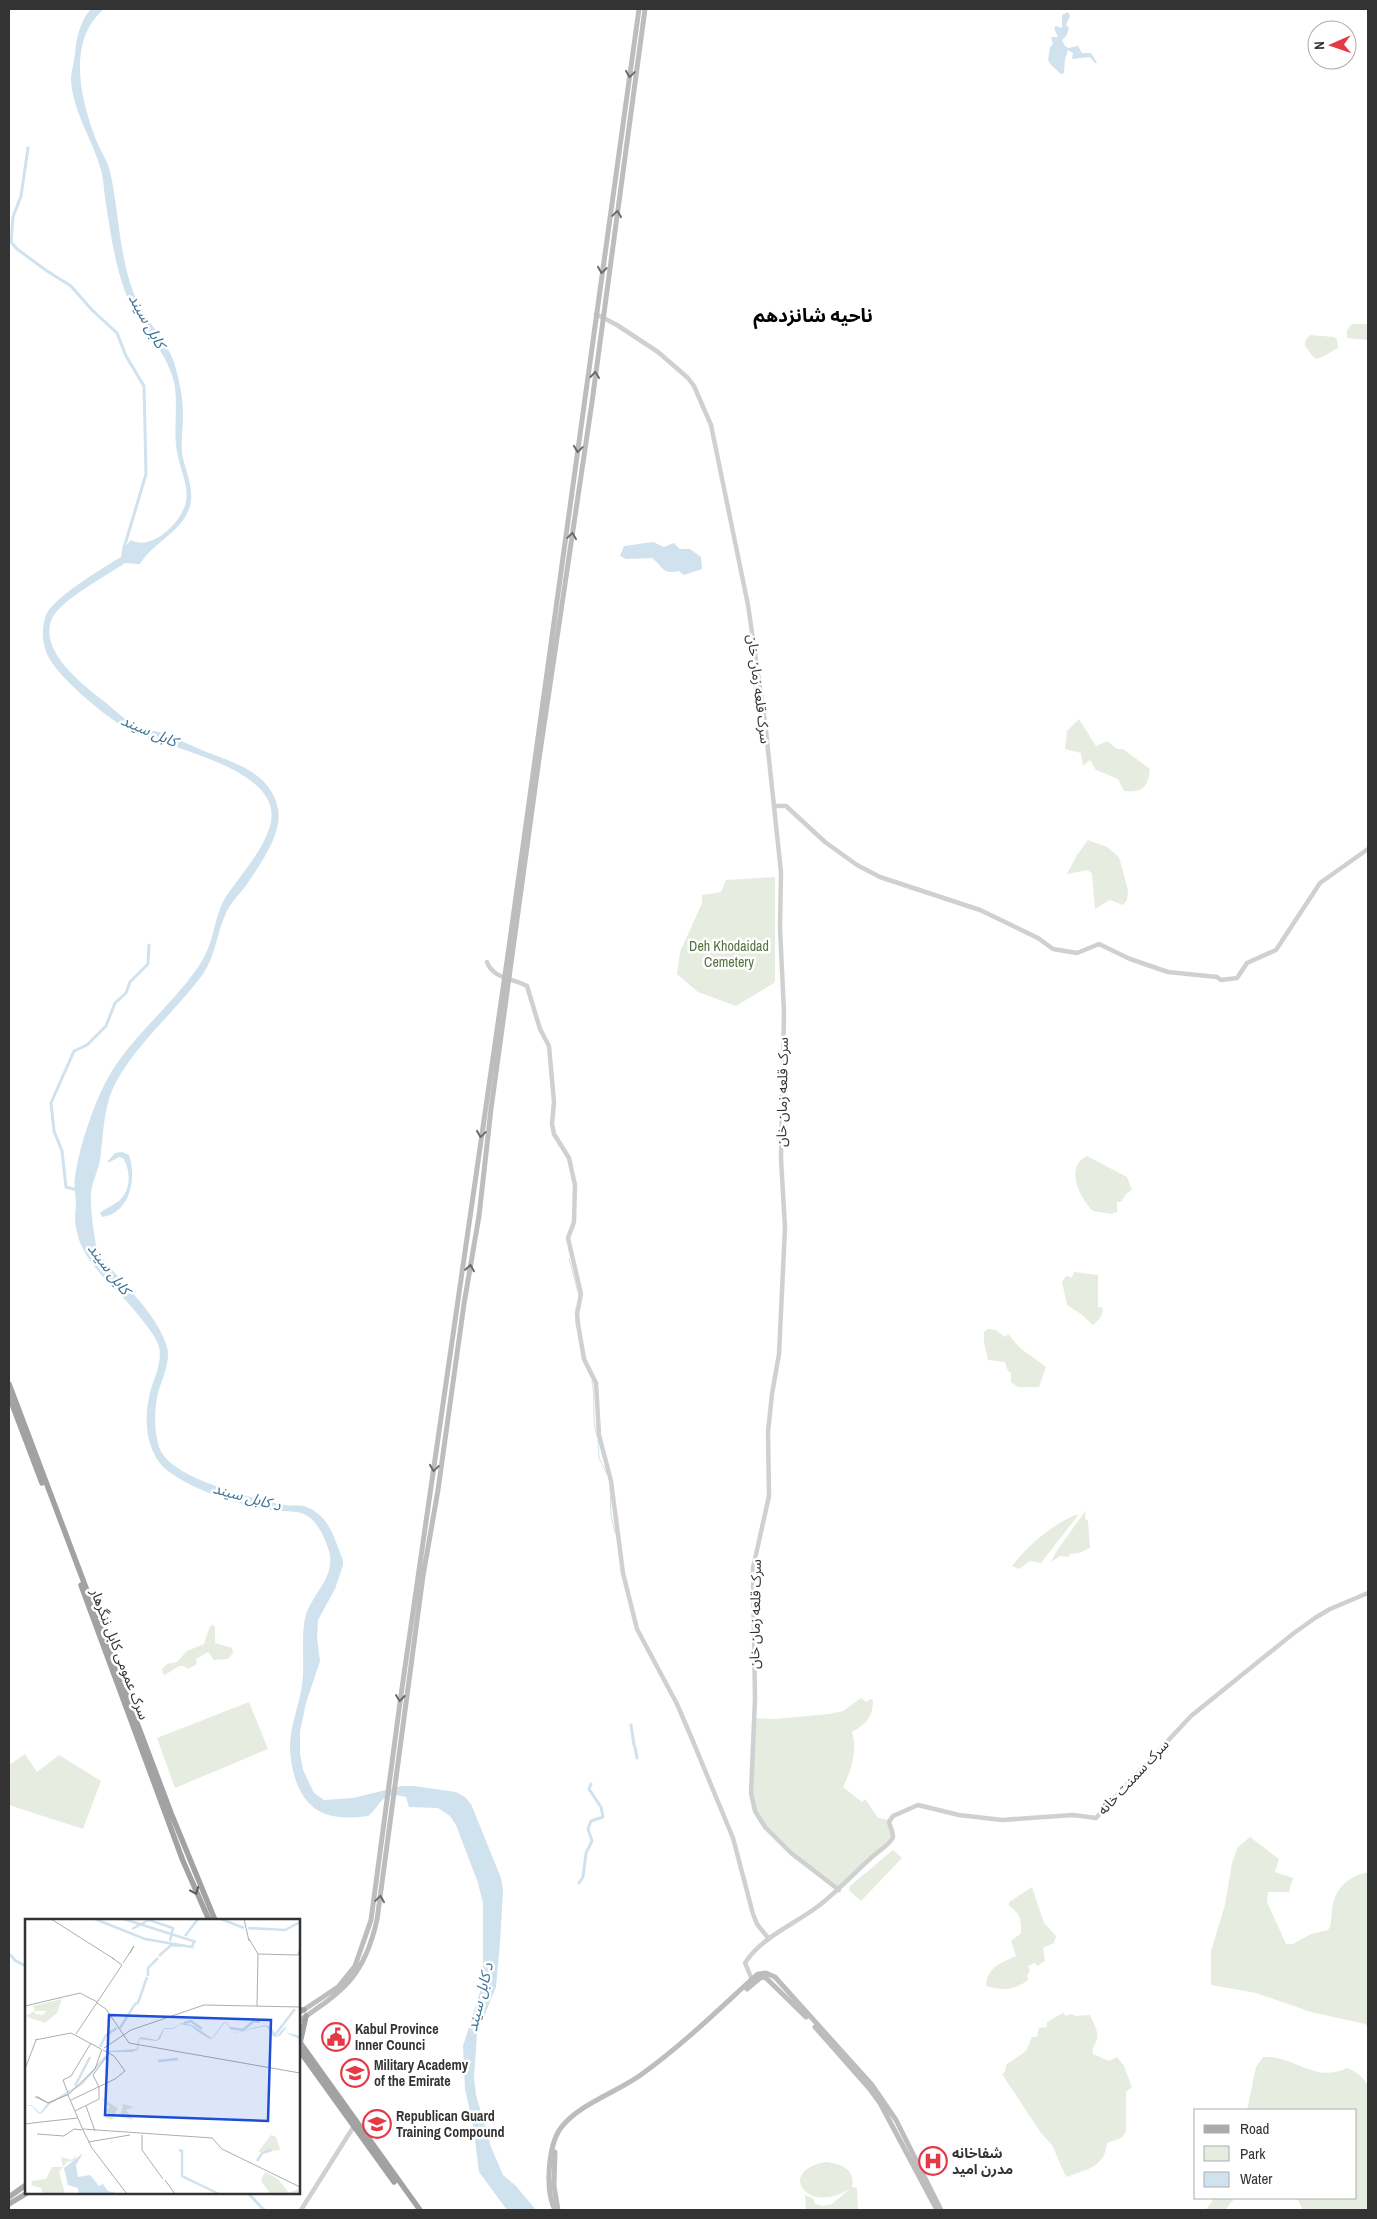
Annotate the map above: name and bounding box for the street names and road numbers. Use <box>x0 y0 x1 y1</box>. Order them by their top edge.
street label: سرک قلعه زمان خان <box>743 633 775 745</box>
street label: سرک قلعه زمان خان <box>772 1037 792 1147</box>
street label: سرک قلعه زمان خان <box>745 1559 765 1669</box>
street label: سرک عمومی کابل ننگرهار <box>86 1585 153 1722</box>
street label: سرک سمنت خانه <box>1093 1735 1173 1818</box>

